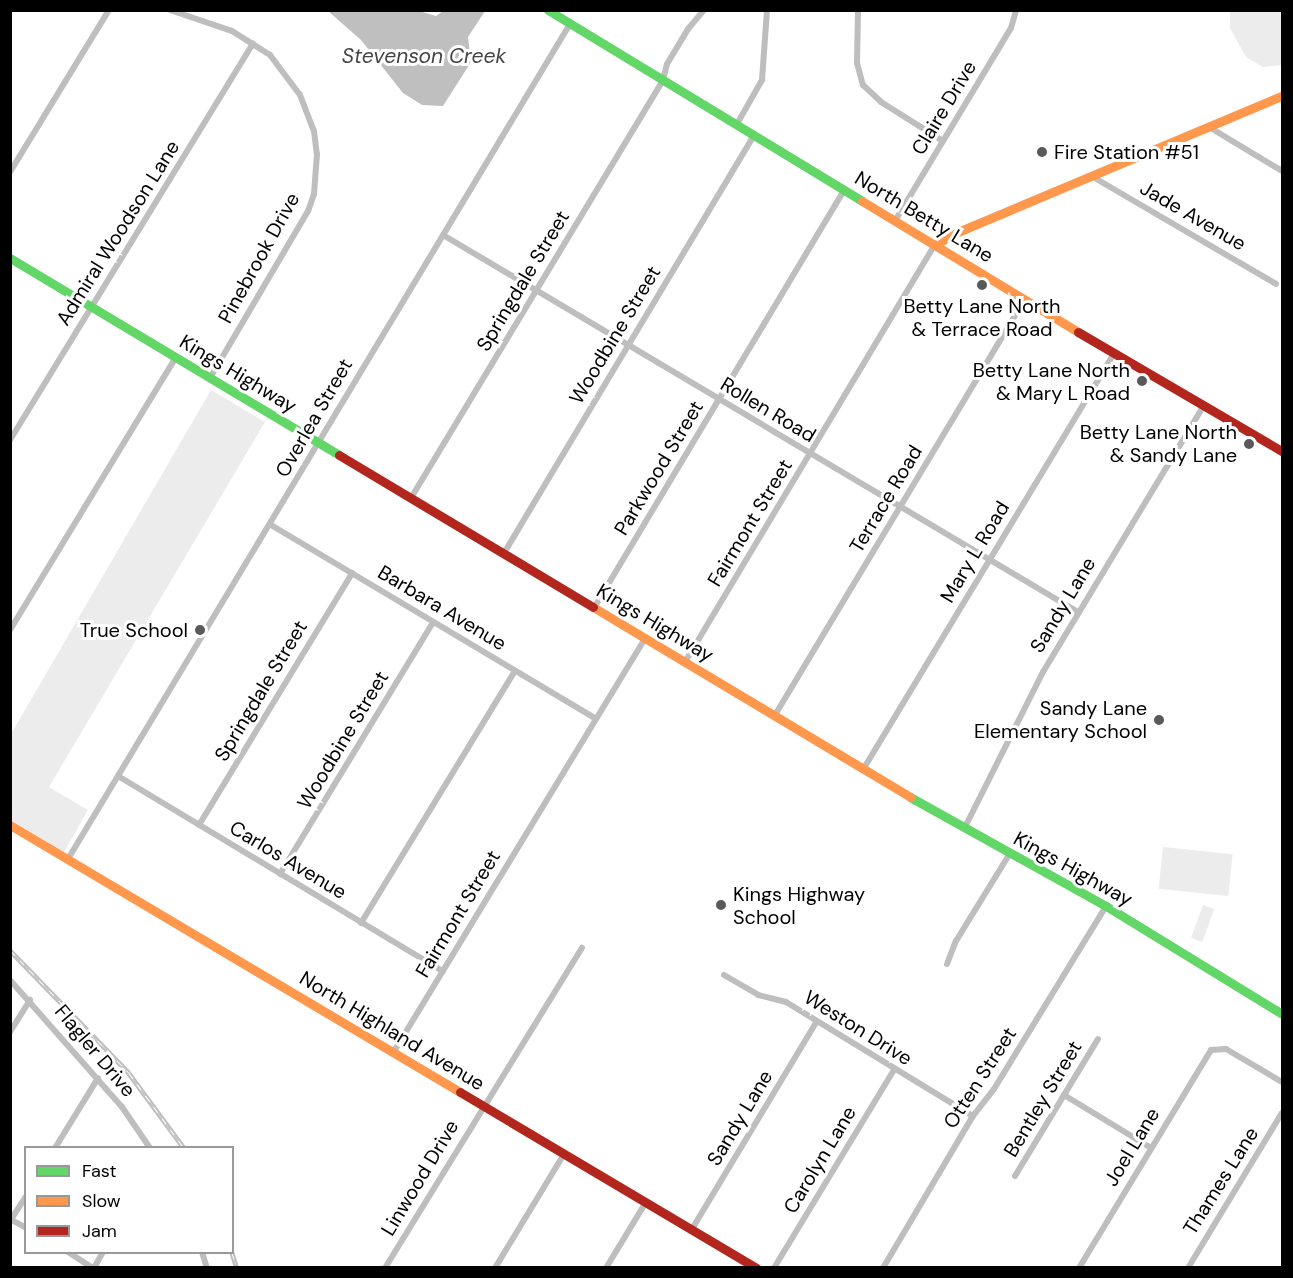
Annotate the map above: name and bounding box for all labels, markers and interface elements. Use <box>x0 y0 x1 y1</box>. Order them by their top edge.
water label: Stevenson Creek <box>342 43 506 69</box>
street label: Claire Drive <box>907 57 981 159</box>
street label: Admiral Woodson Lane <box>51 136 185 330</box>
place label: Fire Station #51 <box>1054 140 1199 164</box>
marker: Fire Station #51 <box>1035 145 1049 159</box>
street label: North Betty Lane <box>850 166 998 268</box>
street label: Jade Avenue <box>1136 176 1250 256</box>
street label: Pinebrook Drive <box>213 189 305 327</box>
street label: Springdale Street <box>472 206 574 356</box>
street label: Woodbine Street <box>564 262 666 408</box>
marker: Betty Lane North & Terrace Road <box>975 278 989 292</box>
place label: Betty Lane North & Terrace Road <box>903 294 1061 341</box>
street label: Kings Highway <box>175 330 301 418</box>
street label: Overlea Street <box>270 354 358 482</box>
place label: Betty Lane North & Mary L Road <box>973 358 1130 405</box>
street label: Rollen Road <box>716 372 820 448</box>
marker: Betty Lane North & Mary L Road <box>1135 374 1149 388</box>
street label: Parkwood Street <box>609 396 709 540</box>
place label: Betty Lane North & Sandy Lane <box>1080 420 1237 467</box>
marker: Betty Lane North & Sandy Lane <box>1242 437 1256 451</box>
street label: Terrace Road <box>845 441 927 557</box>
street label: Fairmont Street <box>703 455 797 591</box>
street label: Mary L Road <box>935 497 1015 607</box>
street label: Sandy Lane <box>1025 553 1101 657</box>
street label: Barbara Avenue <box>374 560 510 656</box>
street label: Kings Highway <box>592 579 718 667</box>
street label: Springdale Street <box>210 616 312 766</box>
place label: True School <box>80 618 188 642</box>
marker: True School <box>193 623 207 637</box>
street label: Woodbine Street <box>292 667 394 813</box>
place label: Sandy Lane Elementary School <box>974 696 1147 743</box>
marker: Sandy Lane Elementary School <box>1152 713 1166 727</box>
street label: Carlos Avenue <box>225 816 351 904</box>
street label: Kings Highway <box>1009 826 1137 912</box>
street label: Fairmont Street <box>411 846 505 982</box>
place label: Kings Highway School <box>733 882 865 929</box>
marker: Kings Highway School <box>714 898 728 912</box>
street label: North Highland Avenue <box>295 966 489 1096</box>
street label: Weston Drive <box>800 985 916 1071</box>
street label: Flagler Drive <box>49 1000 141 1102</box>
street label: Otten Street <box>938 1023 1022 1133</box>
street label: Bentley Street <box>999 1037 1087 1161</box>
street label: Sandy Lane <box>702 1066 778 1170</box>
street label: Carolyn Lane <box>779 1102 861 1218</box>
street label: Joel Lane <box>1099 1103 1165 1191</box>
street label: Linwood Drive <box>376 1116 464 1240</box>
street label: Thames Lane <box>1178 1123 1264 1239</box>
legend <box>24 1146 234 1254</box>
text: Fast <box>82 1159 117 1183</box>
text: Slow <box>82 1189 121 1213</box>
text: Jam <box>82 1219 117 1243</box>

